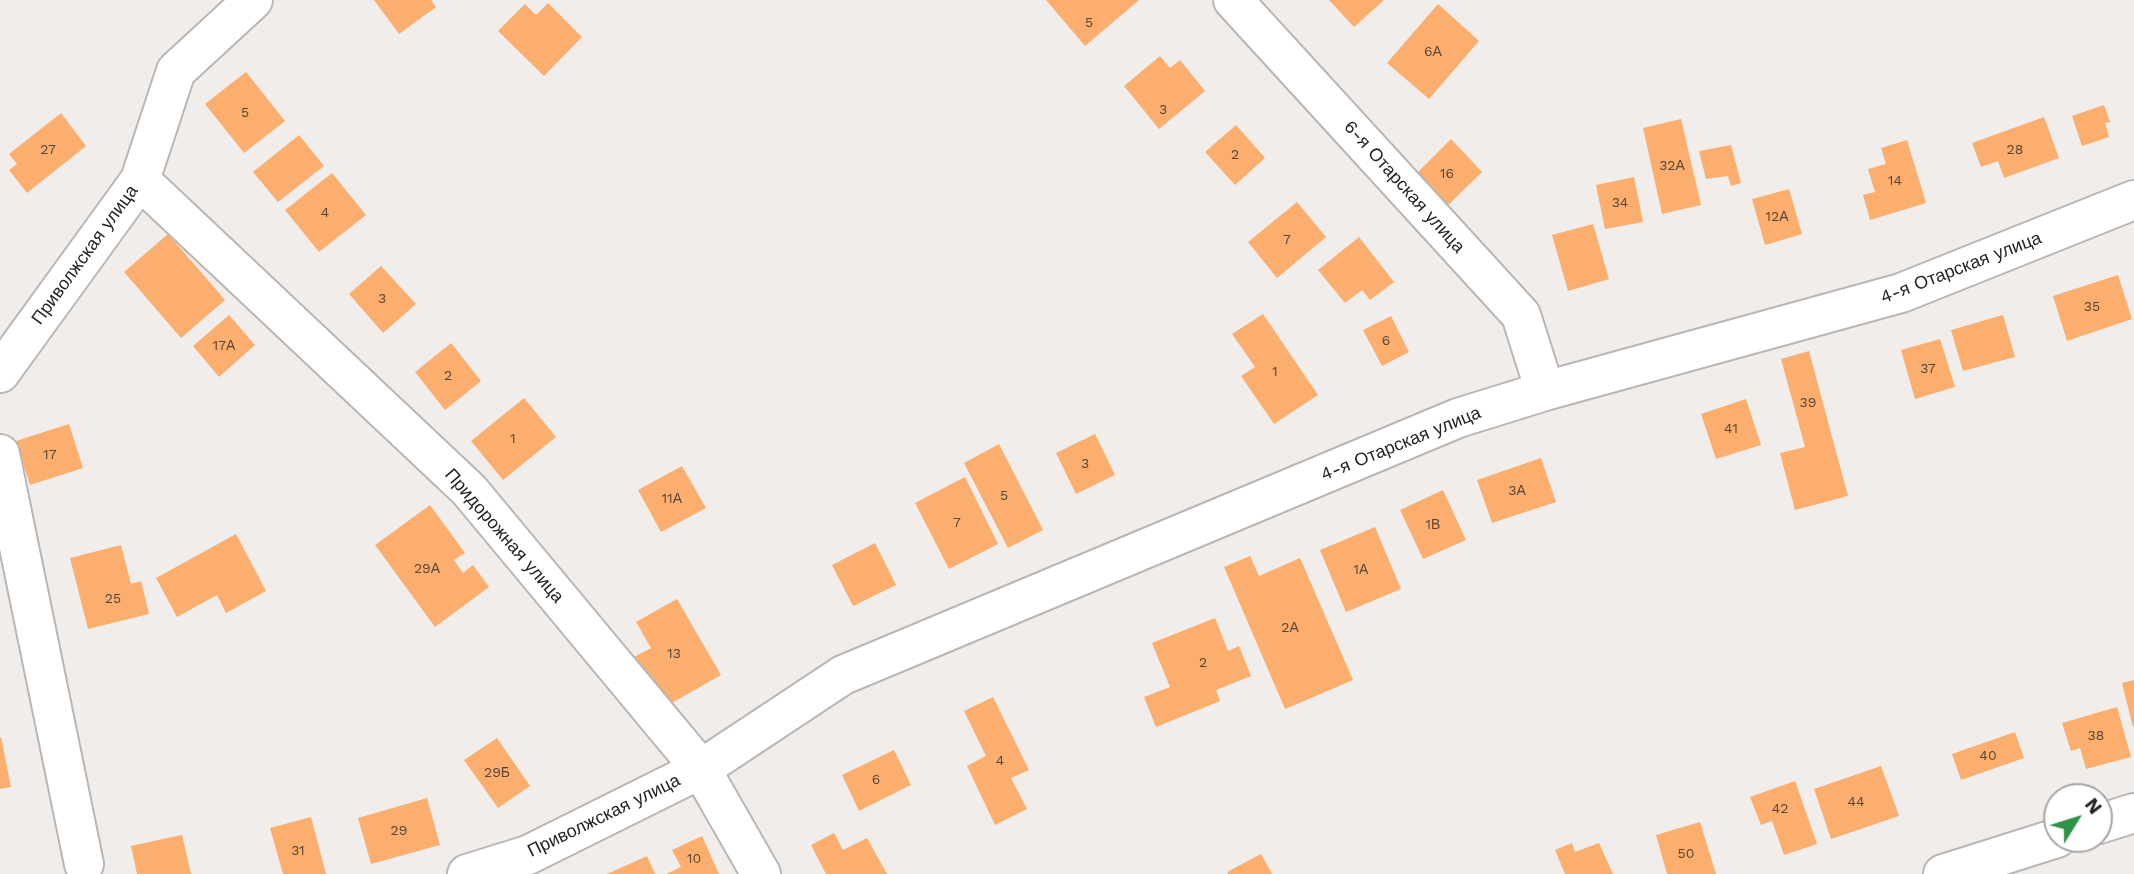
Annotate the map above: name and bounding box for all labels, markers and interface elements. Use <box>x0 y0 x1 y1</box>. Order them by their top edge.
house number: 5 <box>1085 15 1093 31</box>
house number: 6А <box>1424 44 1442 60</box>
house number: 3 <box>1159 102 1167 118</box>
house number: 5 <box>241 105 249 121</box>
street label: 6-я Отарская улица <box>1339 116 1469 258</box>
house number: 27 <box>40 142 56 158</box>
house number: 28 <box>2007 142 2023 158</box>
house number: 2 <box>1231 147 1239 163</box>
house number: 32А <box>1659 158 1685 174</box>
house number: 16 <box>1440 166 1454 182</box>
house number: 14 <box>1888 173 1902 189</box>
street label: Приволжская улица <box>27 181 143 329</box>
house number: 34 <box>1612 195 1628 211</box>
house number: 4 <box>321 205 329 221</box>
house number: 12А <box>1766 209 1788 225</box>
street label: 4-я Отарская улица <box>1877 227 2045 309</box>
house number: 7 <box>1283 232 1291 248</box>
house number: 3 <box>378 291 386 307</box>
house number: 35 <box>2084 299 2100 315</box>
house number: 6 <box>1382 333 1390 349</box>
house number: 17А <box>213 338 235 354</box>
house number: 37 <box>1920 361 1936 377</box>
house number: 1 <box>1272 364 1278 380</box>
house number: 2 <box>444 368 452 384</box>
house number: 39 <box>1800 395 1816 411</box>
street label: 4-я Отарская улица <box>1318 402 1484 486</box>
house number: 41 <box>1724 421 1738 437</box>
house number: 1 <box>510 431 516 447</box>
house number: 17 <box>43 447 57 463</box>
house number: 3 <box>1081 456 1089 472</box>
street label: Придорожная улица <box>440 465 568 607</box>
house number: 3А <box>1508 483 1526 499</box>
house number: 5 <box>1000 488 1008 504</box>
house number: 11А <box>662 491 682 507</box>
house number: 7 <box>953 515 961 531</box>
house number: 1В <box>1426 517 1440 533</box>
house number: 29А <box>414 561 440 577</box>
house number: 1А <box>1354 562 1368 578</box>
house number: 25 <box>105 591 121 607</box>
house number: 2А <box>1281 620 1299 636</box>
house number: 13 <box>667 646 681 662</box>
house number: 2 <box>1199 655 1207 671</box>
house number: 38 <box>2088 728 2104 744</box>
house number: 40 <box>1979 748 1997 764</box>
house number: 4 <box>996 753 1004 769</box>
house number: 29Б <box>484 765 510 781</box>
street label: Приволжская улица <box>524 770 684 862</box>
house number: 6 <box>872 772 880 788</box>
north arrow <box>2043 783 2113 853</box>
text: N <box>2080 793 2107 819</box>
house number: 44 <box>1847 794 1865 810</box>
house number: 42 <box>1772 801 1788 817</box>
house number: 29 <box>391 823 407 839</box>
house number: 31 <box>291 843 305 859</box>
house number: 50 <box>1678 846 1694 862</box>
house number: 10 <box>687 851 701 867</box>

